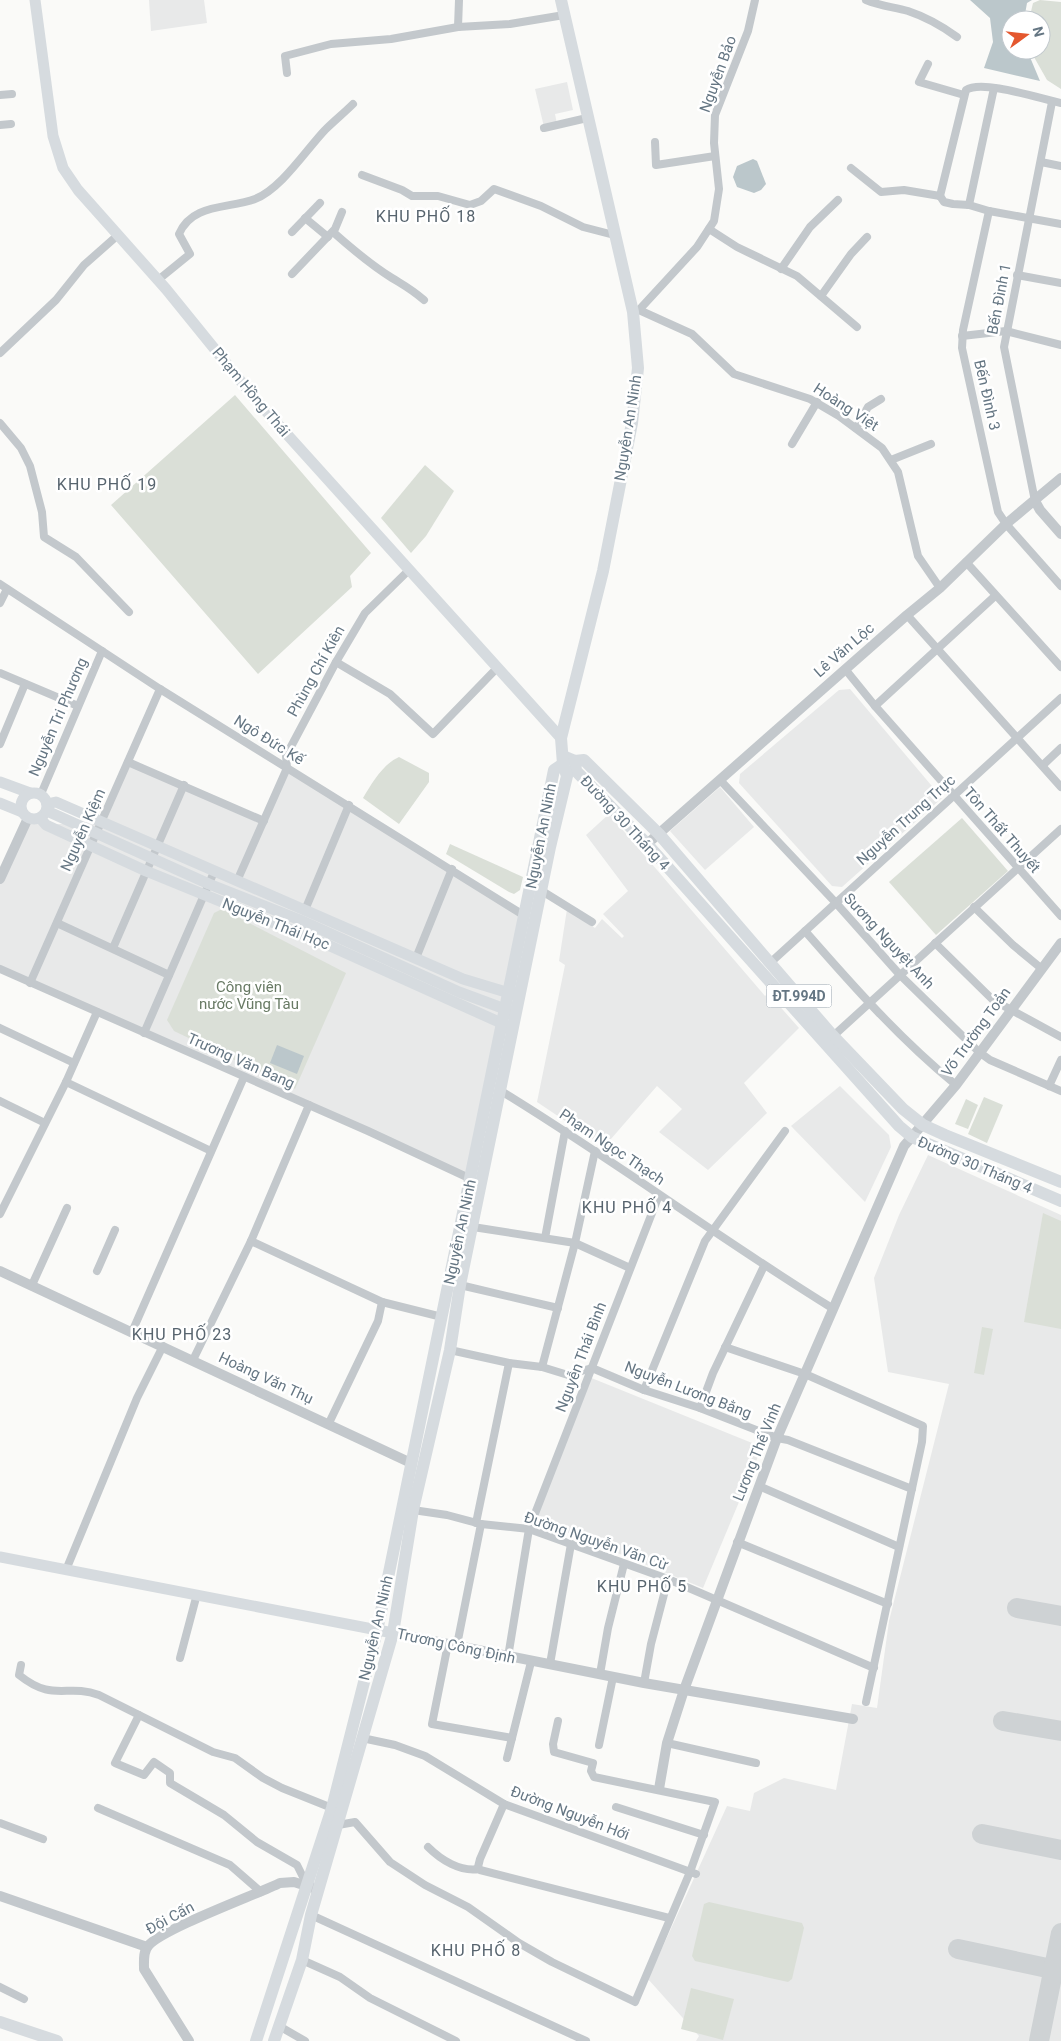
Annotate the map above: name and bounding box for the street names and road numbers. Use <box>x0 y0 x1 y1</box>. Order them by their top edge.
street label: Nguyễn Bảo <box>696 33 740 115</box>
street label: Bến Đình 1 <box>983 262 1015 336</box>
street label: Phạm Hồng Thái <box>208 344 294 440</box>
street label: Bến Đình 3 <box>970 358 1004 432</box>
street label: Nguyễn An Ninh <box>611 374 645 482</box>
street label: Hoàng Việt <box>810 379 882 435</box>
street label: Lê Văn Lộc <box>810 619 878 681</box>
street label: Phùng Chí Kiên <box>284 622 348 720</box>
street label: Nguyễn Tri Phương <box>25 655 91 779</box>
street label: Ngô Đức Kế <box>231 711 308 769</box>
street label: Nguyễn Trung Trực <box>853 771 959 869</box>
street label: Đường 30 Tháng 4 <box>577 772 674 874</box>
street label: Nguyễn An Ninh <box>522 782 560 890</box>
street label: Tôn Thất Thuyết <box>960 784 1044 877</box>
street label: Nguyễn Kiệm <box>57 786 109 874</box>
street label: Sương Nguyệt Anh <box>840 889 938 993</box>
street label: Nguyễn Thái Học <box>220 894 332 954</box>
road number: ĐT.994D <box>766 984 832 1008</box>
street label: Võ Trường Toản <box>938 984 1014 1080</box>
street label: Trương Văn Bang <box>185 1029 297 1093</box>
street label: Phạm Ngọc Thạch <box>556 1105 668 1189</box>
street label: Đường 30 Tháng 4 <box>915 1133 1036 1198</box>
street label: Nguyễn An Ninh <box>440 1178 480 1286</box>
street label: Nguyễn Thái Bình <box>552 1299 610 1415</box>
street label: Hoàng Văn Thụ <box>216 1348 316 1408</box>
street label: Nguyễn Lương Bằng <box>622 1357 754 1423</box>
street label: Lương Thế Vinh <box>729 1400 785 1504</box>
street label: Đường Nguyễn Văn Cừ <box>522 1508 671 1574</box>
street label: Nguyễn An Ninh <box>355 1574 397 1682</box>
street label: Trương Công Định <box>395 1625 517 1667</box>
street label: Đường Nguyễn Hới <box>508 1782 632 1844</box>
street label: Đội Cấn <box>143 1898 197 1938</box>

